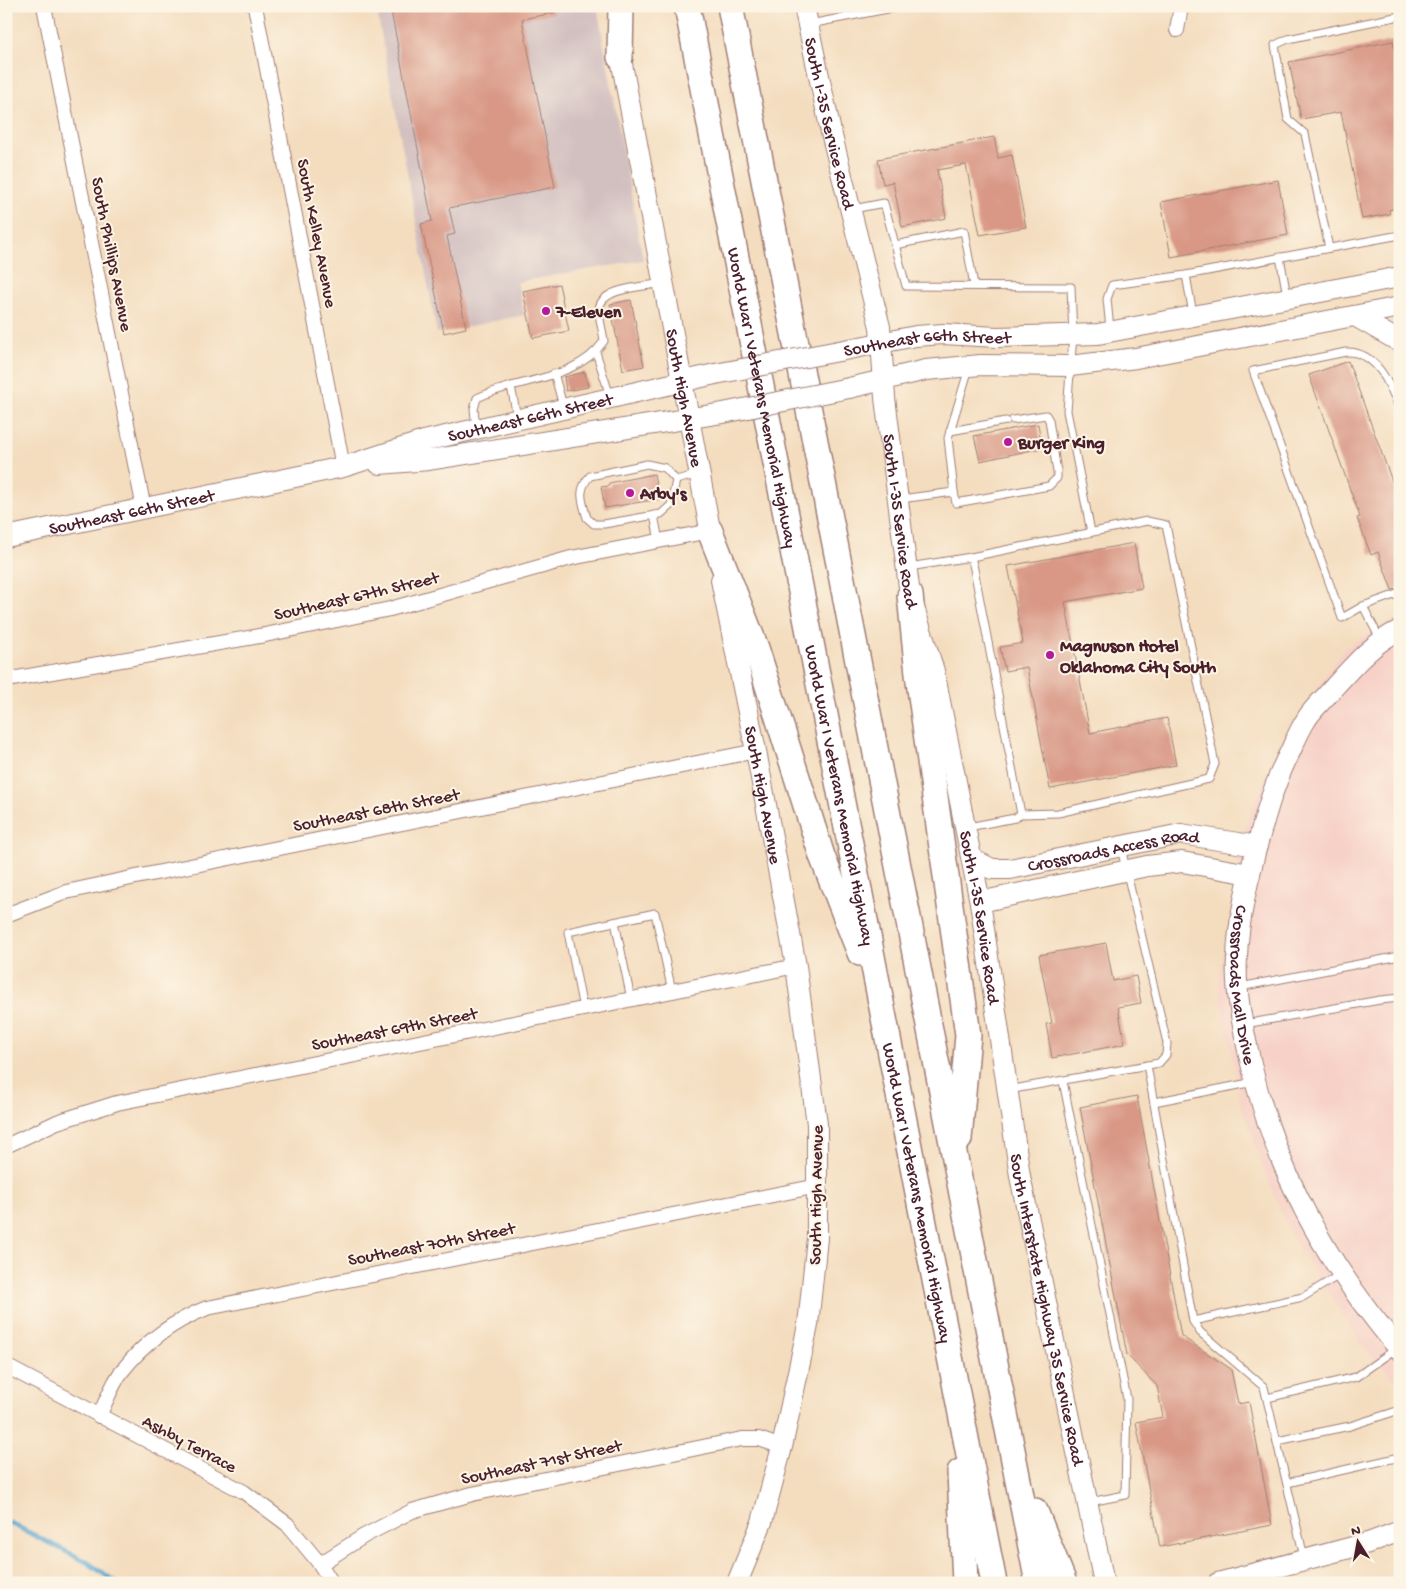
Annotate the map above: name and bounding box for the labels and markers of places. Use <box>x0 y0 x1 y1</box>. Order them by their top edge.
place label: 7-Eleven <box>555 303 622 324</box>
marker: 7-Eleven <box>540 305 552 317</box>
place label: Burger King <box>1017 434 1105 455</box>
marker: Burger King <box>1002 436 1014 448</box>
place label: Arby's <box>639 485 688 506</box>
marker: Arby's <box>624 487 636 499</box>
place label: Magnuson Hotel Oklahoma City South <box>1060 637 1216 679</box>
marker: Magnuson Hotel Oklahoma City South <box>1044 649 1056 661</box>

